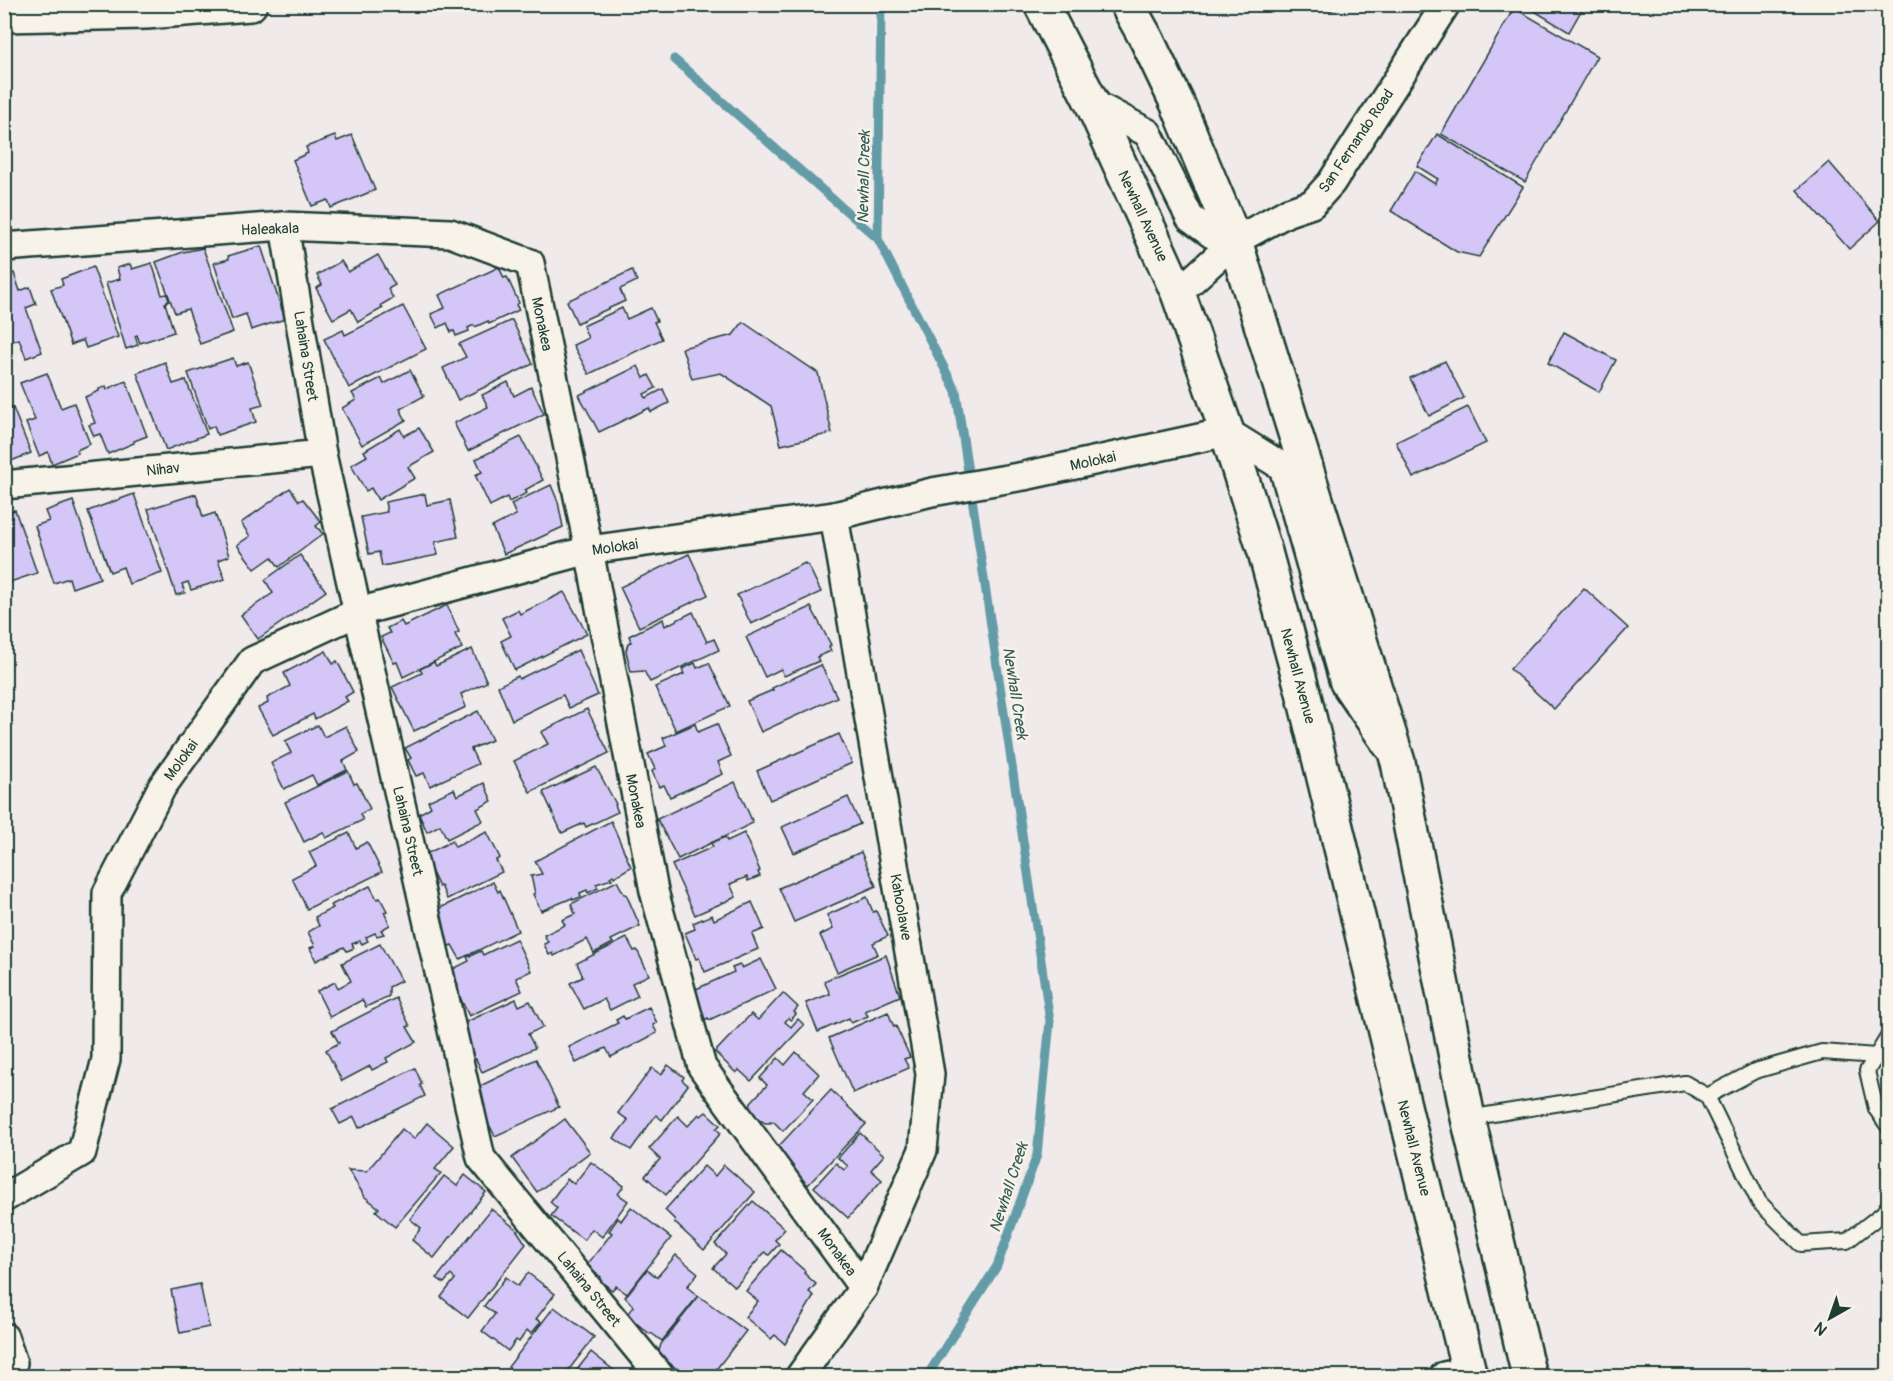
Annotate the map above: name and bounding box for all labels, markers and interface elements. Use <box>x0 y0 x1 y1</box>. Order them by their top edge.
street label: San Fernando Road <box>1315 86 1398 197</box>
water label: Newhall Creek <box>853 129 875 224</box>
street label: Newhall Avenue <box>1113 168 1172 265</box>
street label: Haleakala <box>241 219 299 240</box>
street label: Monakea <box>527 295 557 353</box>
street label: Lahaina Street <box>289 309 322 404</box>
street label: Molokai <box>1068 447 1118 476</box>
street label: Nihav <box>145 458 181 481</box>
street label: Molokai <box>591 535 640 560</box>
street label: Newhall Avenue <box>1276 626 1320 727</box>
water label: Newhall Creek <box>998 646 1032 742</box>
street label: Molokai <box>160 736 203 785</box>
street label: Monakea <box>621 772 650 830</box>
street label: Lahaina Street <box>388 784 427 879</box>
street label: Kahoolawe <box>885 872 916 942</box>
street label: Newhall Avenue <box>1392 1098 1435 1199</box>
water label: Newhall Creek <box>985 1139 1033 1235</box>
street label: Monakea <box>813 1225 860 1280</box>
street label: Lahaina Street <box>552 1248 625 1332</box>
north arrow <box>1800 1288 1860 1348</box>
text: N <box>1810 1317 1832 1340</box>

